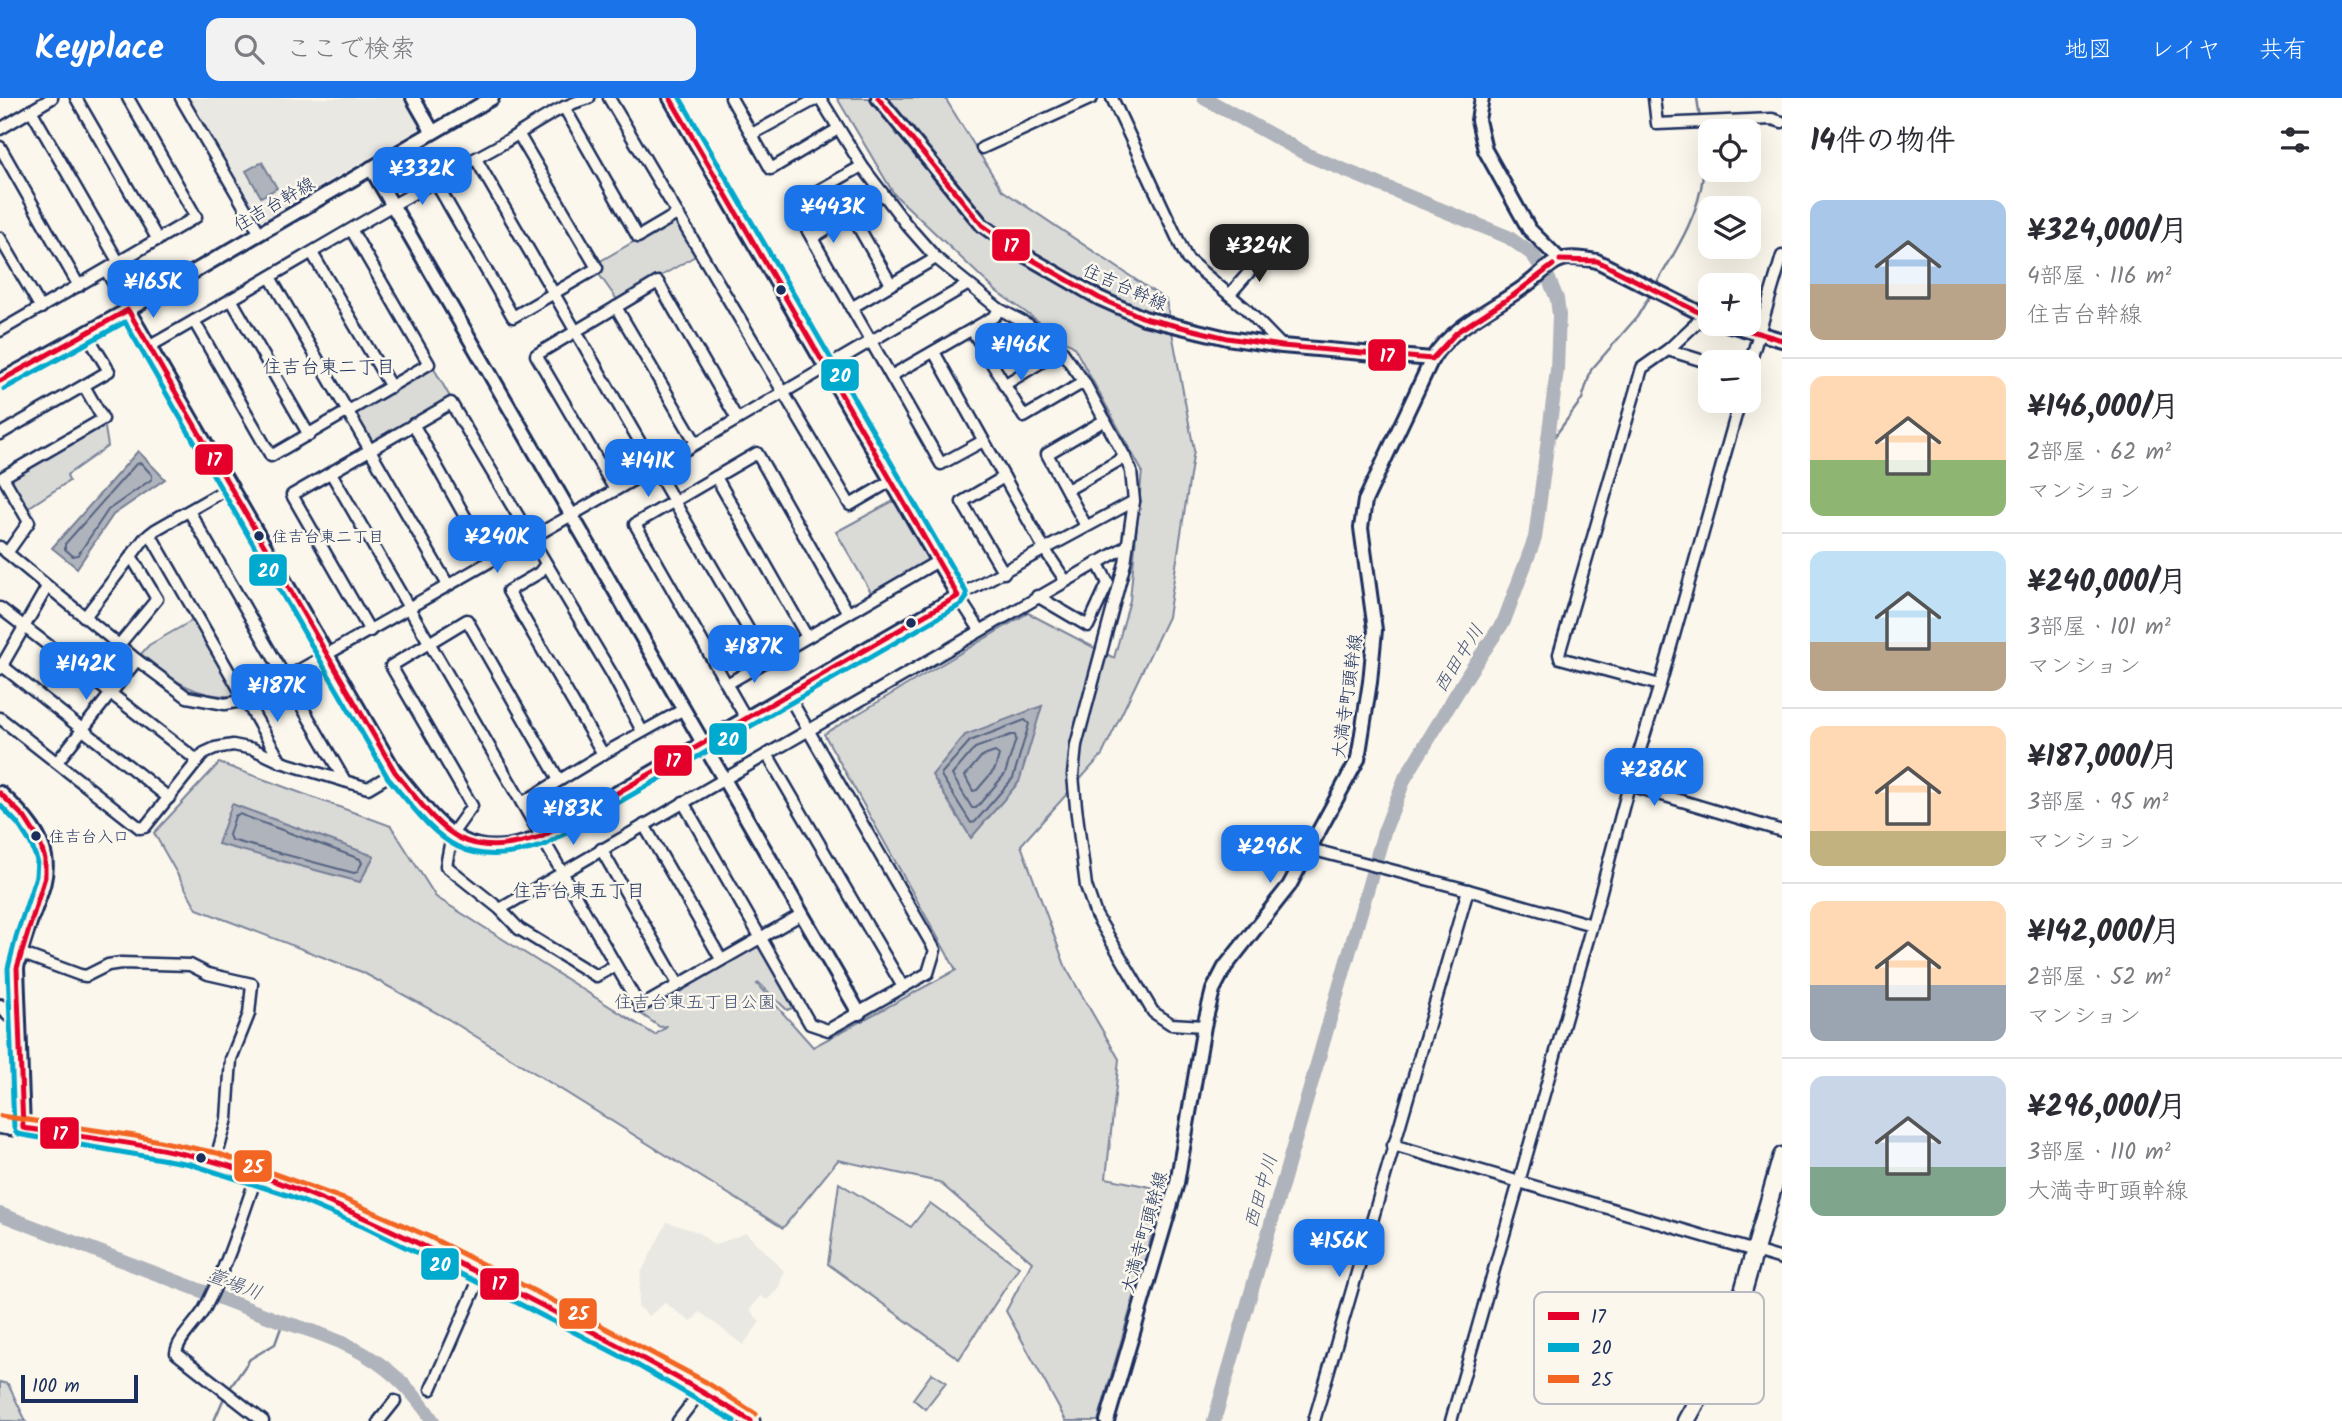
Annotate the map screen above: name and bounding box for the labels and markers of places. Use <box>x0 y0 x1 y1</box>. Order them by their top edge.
pin: ¥332K <box>373 148 471 207</box>
pin: ¥443K <box>784 186 882 245</box>
pin: ¥324K <box>1210 225 1308 284</box>
pin: ¥165K <box>104 260 202 320</box>
unlabelled marker <box>774 283 788 297</box>
pin: ¥146K <box>972 324 1070 383</box>
pin: ¥141K <box>599 440 697 499</box>
pin: ¥240K <box>448 516 546 575</box>
place label: 住吉台東二丁目 <box>272 525 384 550</box>
marker: 住吉台東二丁目 <box>252 529 266 543</box>
unlabelled marker <box>904 616 918 630</box>
pin: ¥187K <box>705 626 803 685</box>
pin: ¥142K <box>37 642 135 702</box>
pin: ¥187K <box>228 664 326 724</box>
pin: ¥286K <box>1605 748 1703 808</box>
pin: ¥183K <box>524 788 622 847</box>
place label: 住吉台入口 <box>49 825 129 850</box>
pin: ¥296K <box>1221 826 1319 885</box>
marker: 住吉台入口 <box>29 829 43 843</box>
unlabelled marker <box>194 1151 208 1165</box>
pin: ¥156K <box>1290 1220 1388 1279</box>

